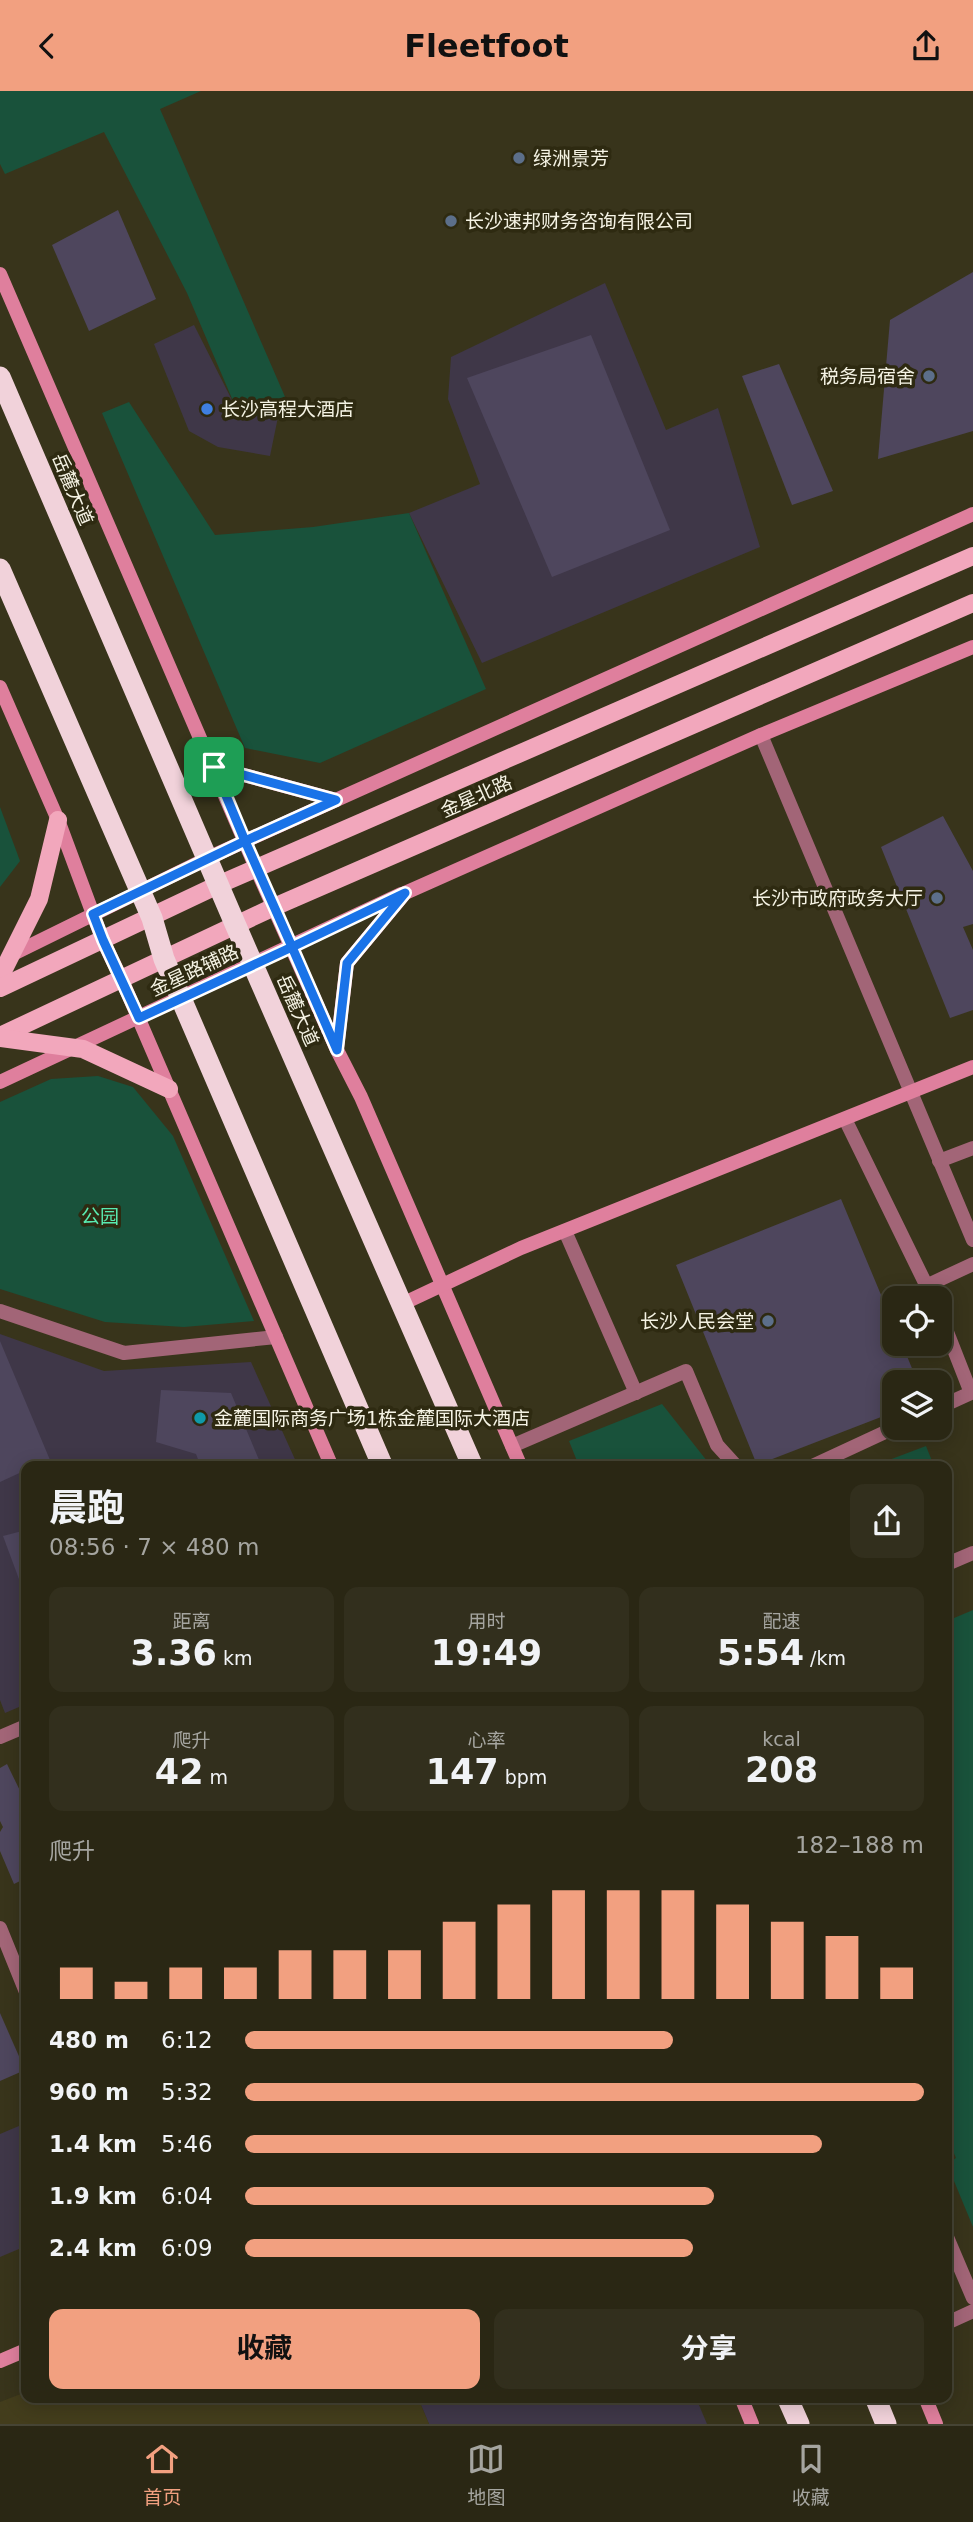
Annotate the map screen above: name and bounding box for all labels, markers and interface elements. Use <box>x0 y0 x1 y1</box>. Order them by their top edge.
icon: back <box>28 27 66 65</box>
text: Fleetfoot <box>404 27 569 65</box>
icon: share <box>907 27 945 65</box>
place label: 绿洲景芳 <box>533 147 609 169</box>
marker: 绿洲景芳 <box>511 150 527 166</box>
place label: 长沙速邦财务咨询有限公司 <box>465 210 693 232</box>
marker: 长沙速邦财务咨询有限公司 <box>443 213 459 229</box>
place label: 税务局宿舍 <box>820 365 915 387</box>
marker: 税务局宿舍 <box>921 368 937 384</box>
place label: 长沙高程大酒店 <box>221 398 354 420</box>
marker: 长沙高程大酒店 <box>199 401 215 417</box>
street label: 岳麓大道 <box>48 450 98 528</box>
pin <box>184 737 244 797</box>
icon: arrive <box>195 748 233 786</box>
street label: 金星北路 <box>437 770 515 822</box>
place label: 长沙市政府政务大厅 <box>752 887 923 909</box>
marker: 长沙市政府政务大厅 <box>929 890 945 906</box>
street label: 金星路辅路 <box>146 940 242 1000</box>
street label: 岳麓大道 <box>272 971 324 1049</box>
park label: 公园 <box>81 1205 119 1227</box>
map controls <box>882 1286 952 1440</box>
button: locate <box>882 1286 952 1356</box>
place label: 长沙人民会堂 <box>640 1310 754 1332</box>
marker: 长沙人民会堂 <box>760 1313 776 1329</box>
button: layers <box>882 1370 952 1440</box>
place label: 金麓国际商务广场1栋金麓国际大酒店 <box>214 1407 530 1429</box>
marker: 金麓国际商务广场1栋金麓国际大酒店 <box>192 1410 208 1426</box>
button: share <box>850 1484 924 1558</box>
text: 晨跑 <box>49 1486 125 1530</box>
text: 08:56 · 7 × 480 m <box>49 1534 259 1560</box>
text: 距离 <box>172 1610 211 1632</box>
text: 用时 <box>467 1610 506 1632</box>
text: 配速 <box>762 1610 801 1632</box>
text: 3.36 <box>131 1633 217 1673</box>
text: 19:49 <box>431 1633 542 1673</box>
text: 5:54 <box>717 1633 804 1673</box>
text: km <box>217 1647 252 1669</box>
text: /km <box>804 1647 846 1669</box>
text: kcal <box>762 1728 801 1750</box>
text: 爬升 <box>172 1729 211 1751</box>
text: 心率 <box>467 1729 506 1751</box>
text: 208 <box>745 1750 818 1790</box>
text: 42 <box>155 1752 204 1792</box>
text: 147 <box>426 1752 499 1792</box>
text: m <box>204 1766 228 1788</box>
text: bpm <box>499 1766 547 1788</box>
text: 182–188 m <box>795 1832 924 1858</box>
text: 爬升 <box>49 1838 95 1864</box>
text: 480 m <box>49 2027 129 2053</box>
text: 6:12 <box>161 2027 213 2053</box>
text: 960 m <box>49 2079 129 2105</box>
text: 5:32 <box>161 2079 213 2105</box>
text: 1.4 km <box>49 2131 137 2157</box>
text: 5:46 <box>161 2131 213 2157</box>
text: 1.9 km <box>49 2183 137 2209</box>
text: 6:04 <box>161 2183 213 2209</box>
text: 2.4 km <box>49 2235 137 2261</box>
text: 6:09 <box>161 2235 213 2261</box>
button: 收藏 <box>49 2309 480 2389</box>
button: 分享 <box>494 2309 924 2389</box>
tab: 首页 <box>143 2440 181 2509</box>
tab: 地图 <box>467 2440 506 2509</box>
tab: 收藏 <box>792 2440 830 2509</box>

